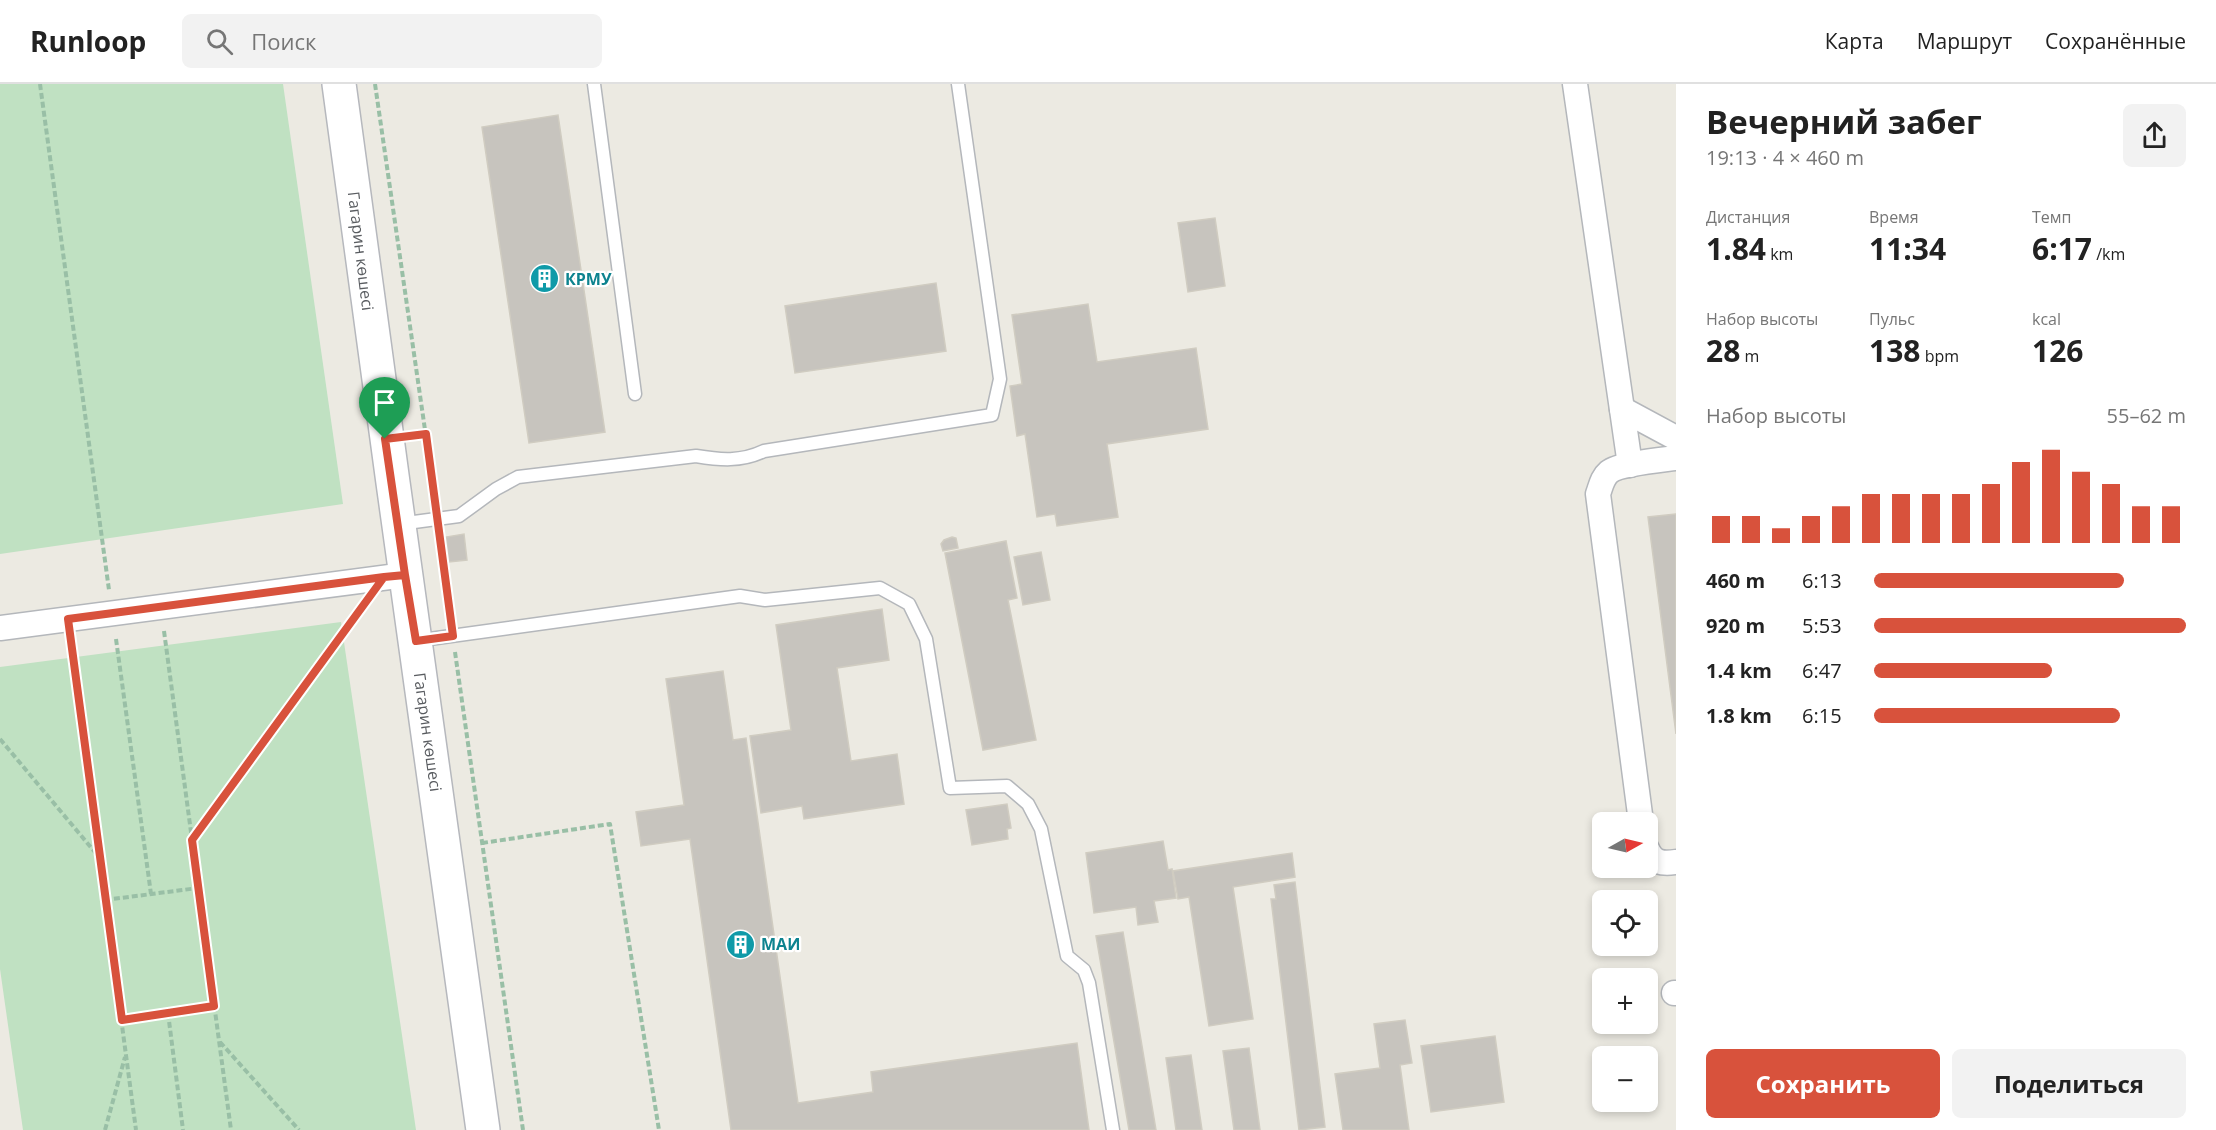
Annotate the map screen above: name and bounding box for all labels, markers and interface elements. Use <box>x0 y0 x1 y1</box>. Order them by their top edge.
search box <box>182 14 602 68</box>
text: Runloop <box>30 22 146 60</box>
icon: search <box>203 25 236 58</box>
text: Поиск <box>251 26 316 56</box>
text: Карта <box>1825 27 1884 55</box>
text: Маршрут <box>1917 27 2012 55</box>
text: Сохранённые <box>2045 27 2186 55</box>
text: Вечерний забег <box>1706 99 1982 144</box>
button: share <box>2123 104 2186 167</box>
text: 19:13 · 4 × 460 m <box>1706 144 1864 171</box>
street label: Гагарин көшесі <box>343 190 379 312</box>
text: Дистанция <box>1706 206 1790 228</box>
text: Время <box>1869 206 1919 228</box>
text: Темп <box>2032 206 2071 228</box>
text: 1.84 <box>1706 228 1766 269</box>
text: 11:34 <box>1869 228 1946 269</box>
text: 6:17 <box>2032 228 2092 269</box>
text: km <box>1766 243 1793 265</box>
text: /km <box>2092 243 2125 265</box>
building icon: КРМУ <box>528 263 560 295</box>
place label: КРМУ <box>565 268 612 290</box>
text: Набор высоты <box>1706 308 1818 330</box>
text: Пульс <box>1869 308 1915 330</box>
text: kcal <box>2032 308 2061 330</box>
text: 28 <box>1706 330 1740 371</box>
text: 138 <box>1869 330 1920 371</box>
text: 126 <box>2032 330 2083 371</box>
text: m <box>1740 345 1759 367</box>
text: bpm <box>1920 345 1959 367</box>
pin <box>359 377 410 439</box>
icon: arrive <box>368 386 401 419</box>
text: Набор высоты <box>1706 402 1846 429</box>
text: 55–62 m <box>2107 402 2186 429</box>
text: 460 m <box>1706 567 1765 594</box>
text: 6:13 <box>1802 567 1842 594</box>
text: 920 m <box>1706 612 1765 639</box>
text: 5:53 <box>1802 612 1842 639</box>
text: 1.4 km <box>1706 657 1772 684</box>
text: 6:47 <box>1802 657 1842 684</box>
street label: Гагарин көшесі <box>409 671 447 793</box>
text: 1.8 km <box>1706 702 1772 729</box>
text: 6:15 <box>1802 702 1842 729</box>
north arrow <box>1592 812 1658 878</box>
map controls <box>1592 812 1658 1112</box>
button: locate <box>1592 890 1658 956</box>
building icon: МАИ <box>724 928 756 960</box>
place label: МАИ <box>761 933 800 955</box>
button: + <box>1592 968 1658 1034</box>
button: − <box>1592 1046 1658 1112</box>
button: Сохранить <box>1706 1049 1940 1118</box>
button: Поделиться <box>1952 1049 2186 1118</box>

